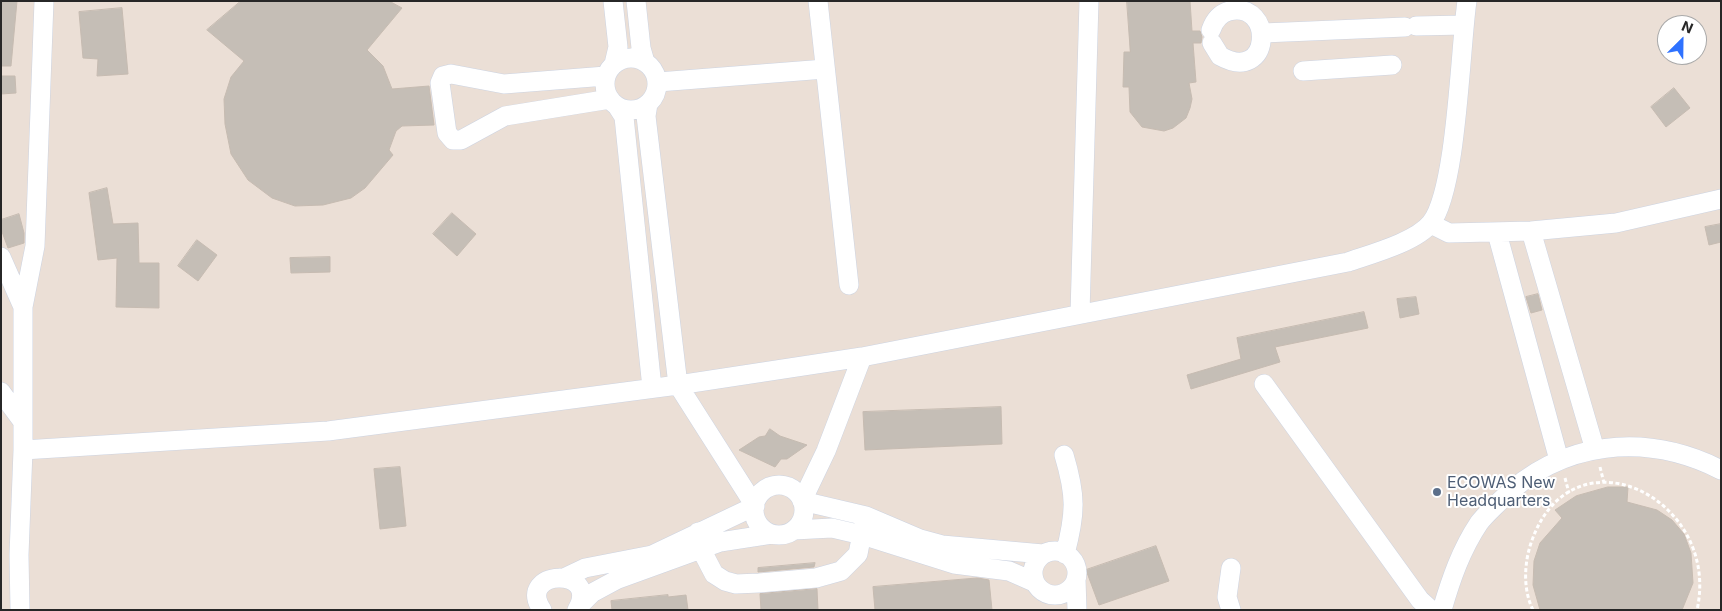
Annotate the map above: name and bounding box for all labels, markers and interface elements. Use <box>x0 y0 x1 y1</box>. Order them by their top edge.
north arrow <box>1657 15 1707 65</box>
text: N <box>1679 17 1696 37</box>
place label: ECOWAS New Headquarters <box>1447 473 1555 511</box>
marker: ECOWAS New Headquarters <box>1431 486 1443 498</box>

